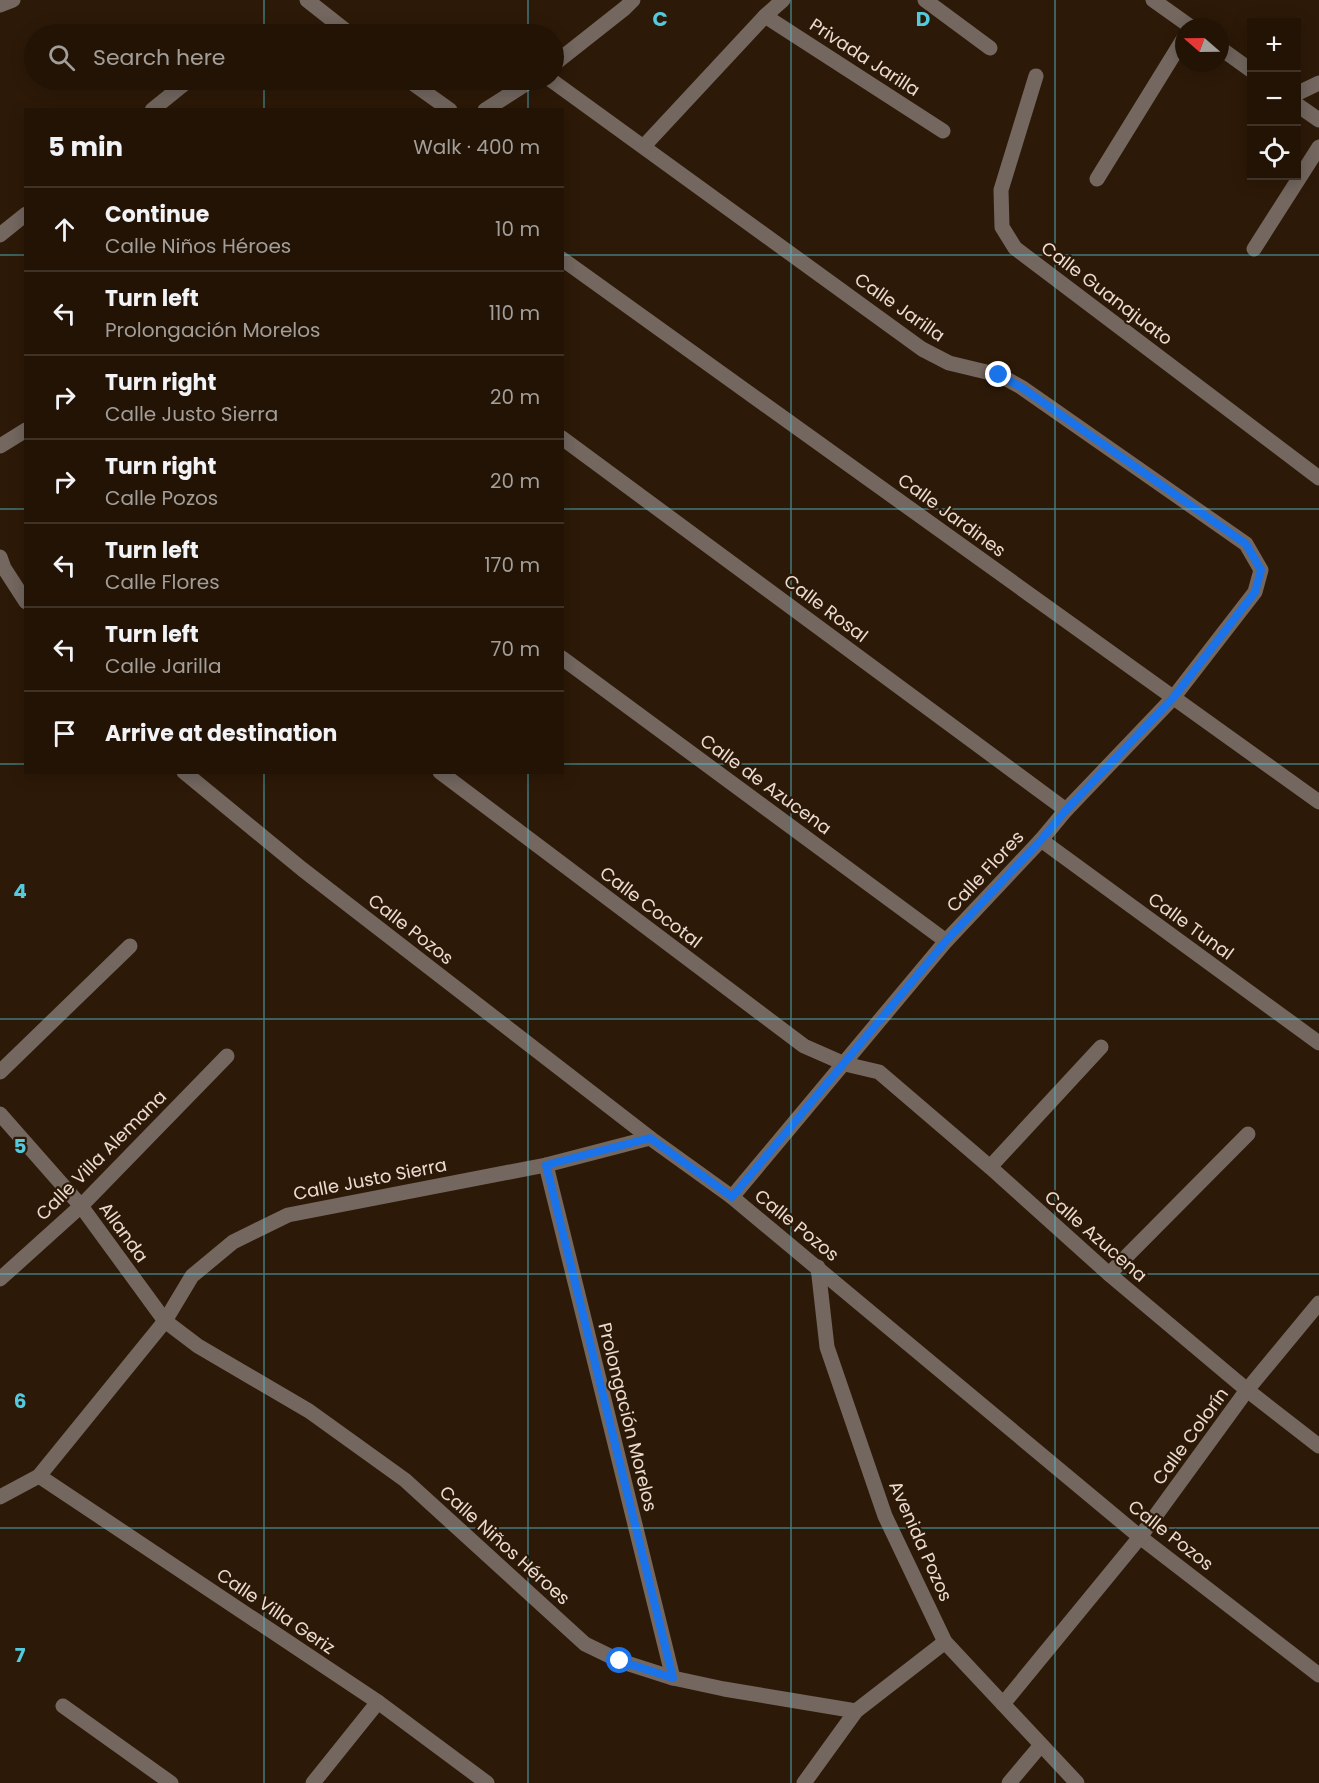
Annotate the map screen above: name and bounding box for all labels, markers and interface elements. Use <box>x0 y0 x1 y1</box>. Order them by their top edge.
text: C <box>652 5 668 33</box>
text: D <box>916 5 930 33</box>
street label: Privada Jarilla <box>805 12 925 102</box>
north arrow <box>1175 18 1229 72</box>
map controls <box>1247 18 1301 180</box>
button: + <box>1247 18 1301 72</box>
search box <box>24 24 564 90</box>
icon: search <box>45 41 78 74</box>
text: Search here <box>93 42 226 73</box>
button: − <box>1247 72 1301 126</box>
button: locate <box>1247 126 1301 180</box>
text: 5 min <box>48 129 123 165</box>
text: Walk · 400 m <box>413 133 540 161</box>
text: Continue <box>105 199 209 230</box>
icon: ahead <box>48 213 81 246</box>
text: 10 m <box>495 215 540 243</box>
text: Calle Niños Héroes <box>105 232 291 260</box>
street label: Calle Guanajuato <box>1036 235 1178 351</box>
street label: Calle Jarilla <box>850 267 950 347</box>
text: Turn left <box>105 283 199 314</box>
icon: left <box>48 297 81 330</box>
text: 110 m <box>489 299 540 327</box>
text: Prolongación Morelos <box>105 316 320 344</box>
route end <box>985 361 1011 387</box>
text: Turn right <box>105 367 216 398</box>
icon: right <box>48 381 81 414</box>
text: 20 m <box>490 383 540 411</box>
text: Calle Justo Sierra <box>105 400 278 428</box>
text: Turn right <box>105 451 216 482</box>
icon: right <box>48 465 81 498</box>
text: 20 m <box>490 467 540 495</box>
street label: Calle Jardines <box>893 467 1011 563</box>
text: Calle Pozos <box>105 484 218 512</box>
text: Turn left <box>105 535 199 566</box>
icon: left <box>48 549 81 582</box>
text: 170 m <box>484 551 540 579</box>
text: Calle Flores <box>105 568 220 596</box>
street label: Calle Rosal <box>779 568 873 648</box>
text: Turn left <box>105 619 199 650</box>
icon: left <box>48 633 81 666</box>
text: 70 m <box>491 635 540 663</box>
text: Calle Jarilla <box>105 652 221 680</box>
icon: arrive <box>48 717 81 750</box>
text: Arrive at destination <box>105 718 337 749</box>
street label: Calle de Azucena <box>695 728 837 840</box>
street label: Calle Flores <box>941 825 1029 917</box>
street label: Calle Cocotal <box>595 860 707 954</box>
text: 4 <box>13 877 27 905</box>
street label: Calle Tunal <box>1143 886 1239 966</box>
street label: Calle Pozos <box>363 888 459 970</box>
street label: Calle Villa Alemana <box>30 1084 172 1226</box>
text: 5 <box>14 1132 27 1160</box>
street label: Calle Justo Sierra <box>291 1152 449 1206</box>
street label: Calle Pozos <box>750 1183 844 1267</box>
street label: Calle Azucena <box>1039 1184 1153 1288</box>
street label: Allanda <box>94 1197 154 1267</box>
street label: Prolongación Morelos <box>592 1320 664 1514</box>
street label: Calle Colorín <box>1146 1382 1234 1490</box>
text: 6 <box>14 1387 26 1415</box>
street label: Avenida Pozos <box>883 1477 959 1605</box>
street label: Calle Niños Héroes <box>434 1480 576 1610</box>
street label: Calle Pozos <box>1123 1494 1219 1576</box>
street label: Calle Villa Geriz <box>212 1562 340 1660</box>
text: 7 <box>15 1641 26 1669</box>
route start <box>606 1647 632 1673</box>

